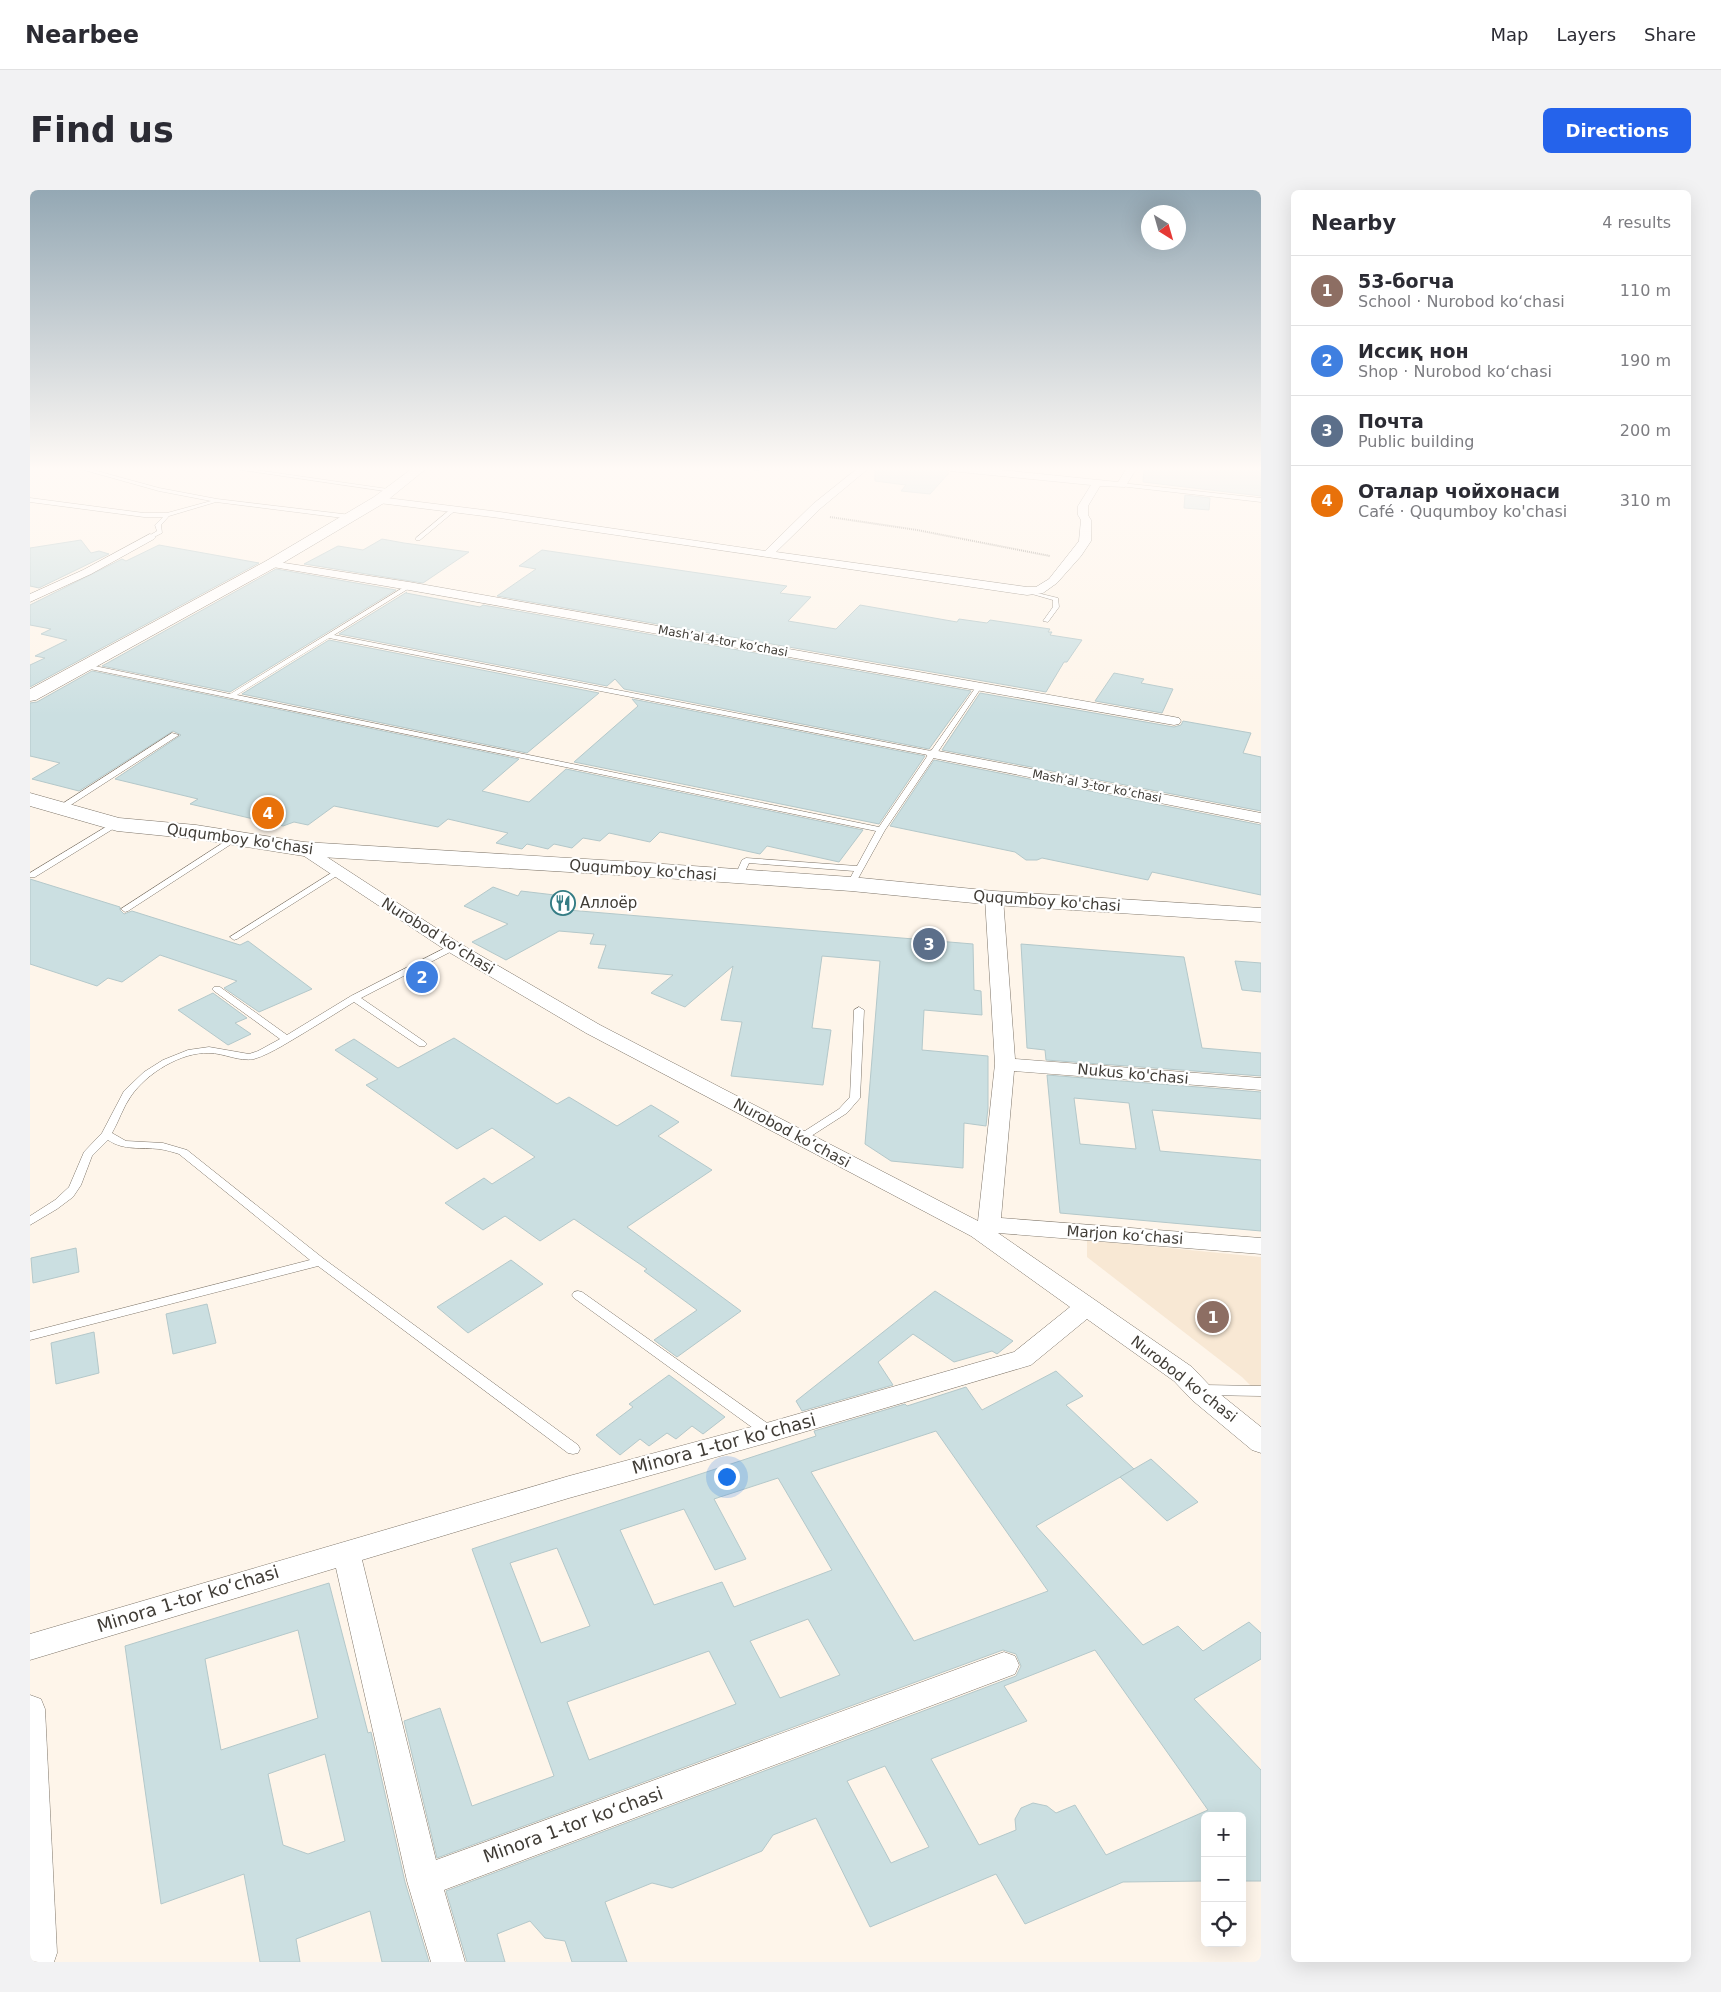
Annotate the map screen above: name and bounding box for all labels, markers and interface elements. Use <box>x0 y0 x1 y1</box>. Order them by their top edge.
text: Nearbee <box>25 21 139 49</box>
text: Map <box>1490 24 1528 45</box>
text: Layers <box>1556 24 1616 45</box>
text: Share <box>1644 24 1696 45</box>
button: Directions <box>1543 108 1691 153</box>
text: Find us <box>30 110 174 150</box>
north arrow <box>1141 205 1186 250</box>
text: Nearby <box>1311 211 1396 235</box>
text: 4 results <box>1602 213 1671 232</box>
text: 53-богча <box>1358 270 1454 292</box>
text: 1 <box>1321 281 1333 300</box>
text: 110 m <box>1620 281 1671 300</box>
text: School · Nurobod koʻchasi <box>1358 292 1565 311</box>
text: Иссиқ нон <box>1358 340 1469 362</box>
text: 2 <box>1321 351 1333 370</box>
text: 190 m <box>1620 351 1671 370</box>
text: Shop · Nurobod koʻchasi <box>1358 362 1552 381</box>
text: Почта <box>1358 410 1424 432</box>
text: 3 <box>1321 421 1333 440</box>
text: 200 m <box>1620 421 1671 440</box>
text: Public building <box>1358 432 1475 451</box>
text: Оталар чойхонаси <box>1358 480 1560 502</box>
text: 4 <box>1321 491 1333 510</box>
text: 310 m <box>1620 491 1671 510</box>
text: Café · Ququmboy ko'chasi <box>1358 502 1567 521</box>
street label: Mashʼal 4-tor koʼchasi <box>657 623 789 659</box>
street label: Mashʼal 3-tor koʼchasi <box>1031 767 1163 805</box>
pin: 4 <box>252 794 284 832</box>
street label: Ququmboy ko'chasi <box>166 820 314 858</box>
street label: Ququmboy ko'chasi <box>569 856 717 884</box>
street label: Ququmboy ko'chasi <box>973 887 1121 915</box>
restaurant icon: Аллоёр <box>550 890 576 916</box>
street label: Nurobod koʻchasi <box>378 894 498 978</box>
place label: Аллоёр <box>580 894 637 912</box>
pin: 3 <box>913 925 945 963</box>
pin: 2 <box>406 958 438 996</box>
street label: Nukus ko'chasi <box>1077 1060 1189 1088</box>
street label: Nurobod koʻchasi <box>730 1095 854 1171</box>
street label: Marjon koʻchasi <box>1066 1222 1184 1248</box>
pin: 1 <box>1197 1298 1229 1336</box>
street label: Nurobod koʻchasi <box>1127 1332 1241 1426</box>
street label: Minora 1-tor koʻchasi <box>630 1409 818 1478</box>
your location <box>714 1464 740 1490</box>
street label: Minora 1-tor koʻchasi <box>94 1561 282 1636</box>
street label: Minora 1-tor koʻchasi <box>480 1782 665 1867</box>
map controls <box>1201 1812 1246 1947</box>
button: + <box>1201 1812 1246 1857</box>
button: − <box>1201 1857 1246 1902</box>
button: locate <box>1201 1902 1246 1947</box>

